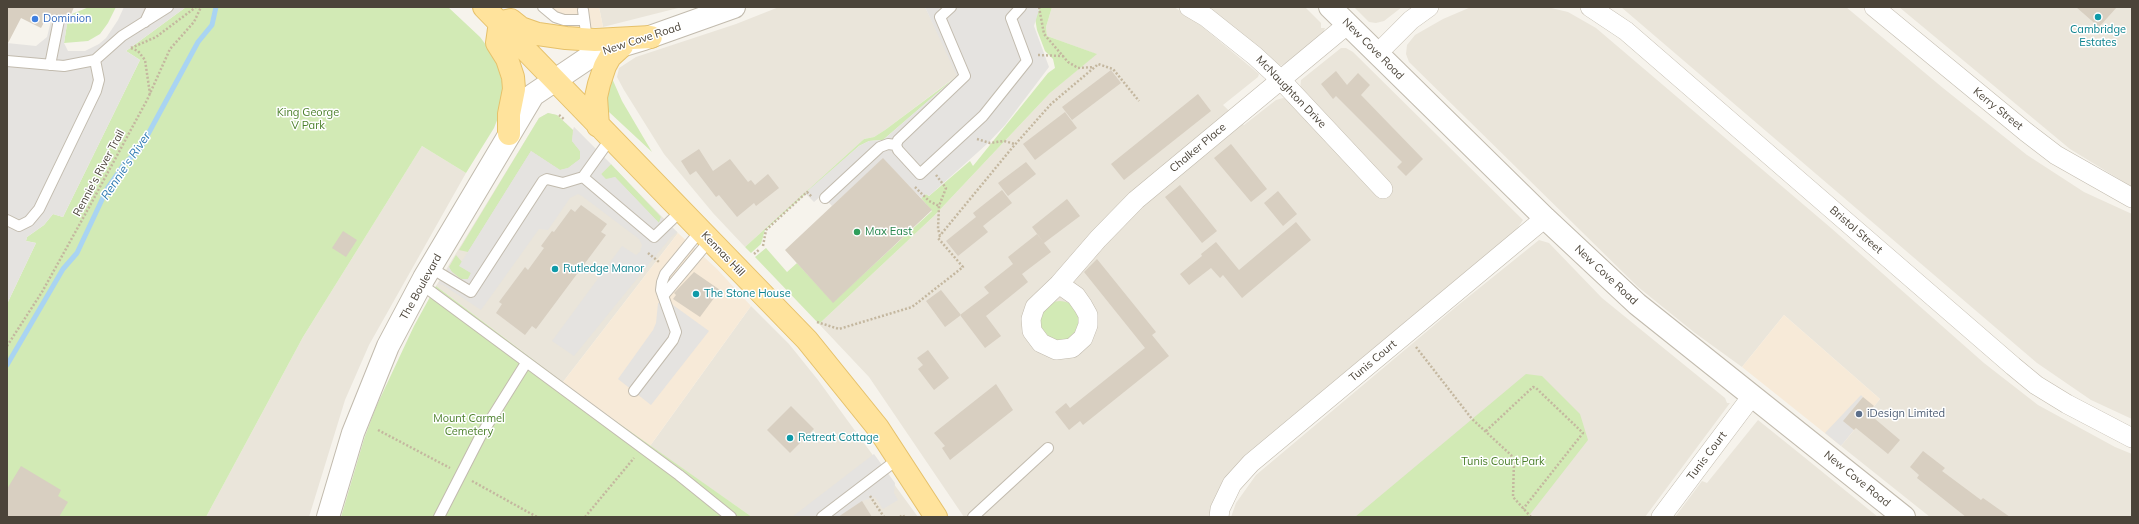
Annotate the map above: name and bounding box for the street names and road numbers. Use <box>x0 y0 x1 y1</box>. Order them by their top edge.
street label: New Cove Road <box>1340 16 1406 82</box>
street label: New Cove Road <box>601 20 683 58</box>
street label: McNaughton Drive <box>1253 53 1329 131</box>
street label: Kerry Street <box>1970 85 2026 133</box>
street label: Chalker Place <box>1167 121 1229 175</box>
street label: Rennie's River Trail <box>71 127 127 219</box>
street label: Bristol Street <box>1827 204 1885 256</box>
street label: Kennas Hill <box>698 229 748 279</box>
street label: New Cove Road <box>1572 242 1640 308</box>
street label: The Boulevard <box>397 252 445 322</box>
street label: Tunis Court <box>1347 337 1399 385</box>
street label: Tunis Court <box>1684 429 1730 483</box>
street label: New Cove Road <box>1821 448 1893 510</box>

